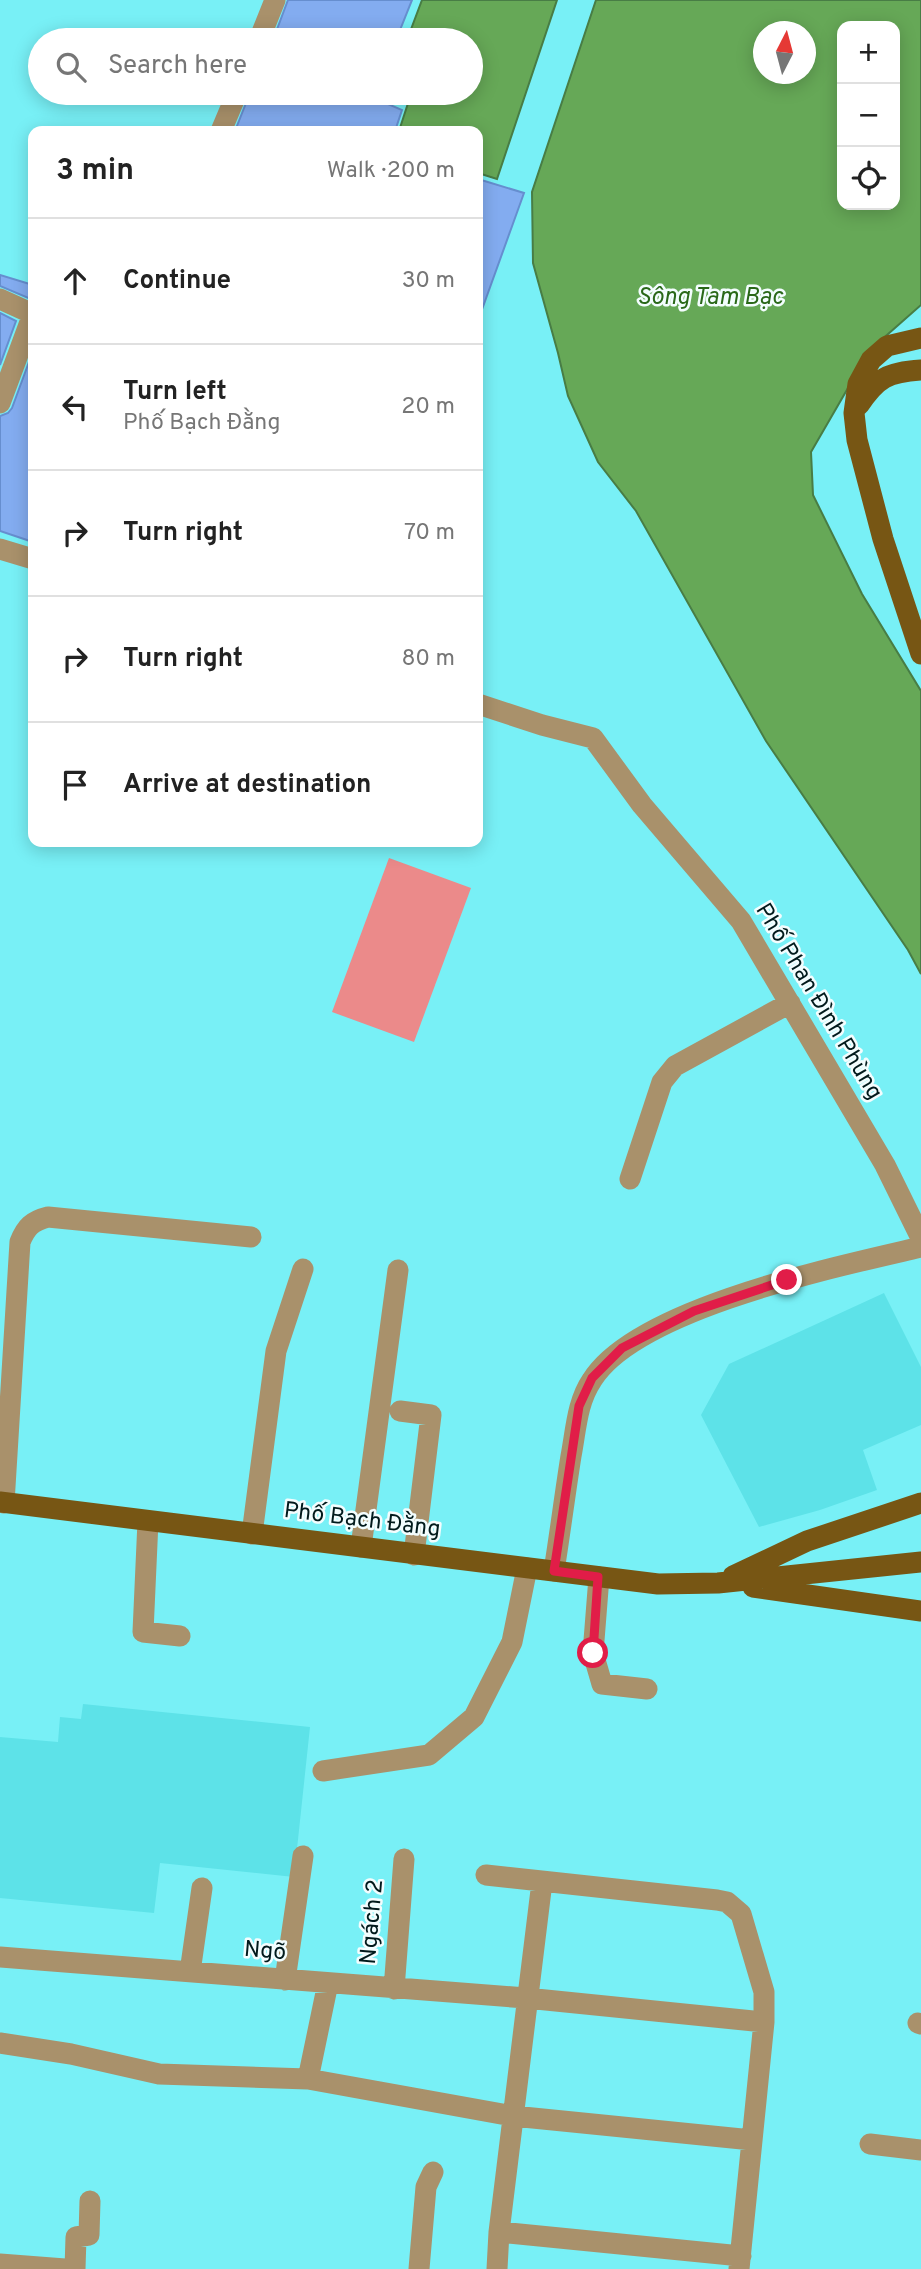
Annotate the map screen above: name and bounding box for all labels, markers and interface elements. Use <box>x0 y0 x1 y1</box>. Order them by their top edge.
north arrow <box>753 21 816 84</box>
map controls <box>837 21 900 210</box>
button: + <box>837 21 900 84</box>
search box <box>28 28 483 105</box>
icon: search <box>52 48 90 86</box>
text: Search here <box>108 50 247 83</box>
button: − <box>837 84 900 147</box>
button: locate <box>837 147 900 210</box>
text: 3 min <box>56 153 134 190</box>
text: Walk · 200 m <box>327 157 455 186</box>
icon: ahead <box>56 262 94 300</box>
text: Continue <box>123 265 231 298</box>
text: 30 m <box>402 267 455 296</box>
water label: Sông Tam Bạc <box>637 283 784 313</box>
text: Turn left <box>123 376 227 409</box>
icon: left <box>56 388 94 426</box>
text: 20 m <box>401 393 455 422</box>
text: Phố Bạch Đằng <box>123 409 281 438</box>
icon: right <box>56 514 94 552</box>
text: Turn right <box>123 517 243 550</box>
text: 70 m <box>404 519 455 548</box>
icon: right <box>56 640 94 678</box>
text: Turn right <box>123 643 243 676</box>
text: 80 m <box>402 645 455 674</box>
icon: arrive <box>56 766 94 804</box>
text: Arrive at destination <box>123 769 371 802</box>
street label: Phố Phan Đình Phùng <box>748 898 889 1106</box>
route end <box>771 1264 802 1295</box>
street label: Phố Bạch Đằng <box>282 1495 442 1545</box>
route start <box>577 1637 608 1668</box>
street label: Ngách 2 <box>355 1878 391 1966</box>
street label: Ngõ <box>243 1936 287 1968</box>

